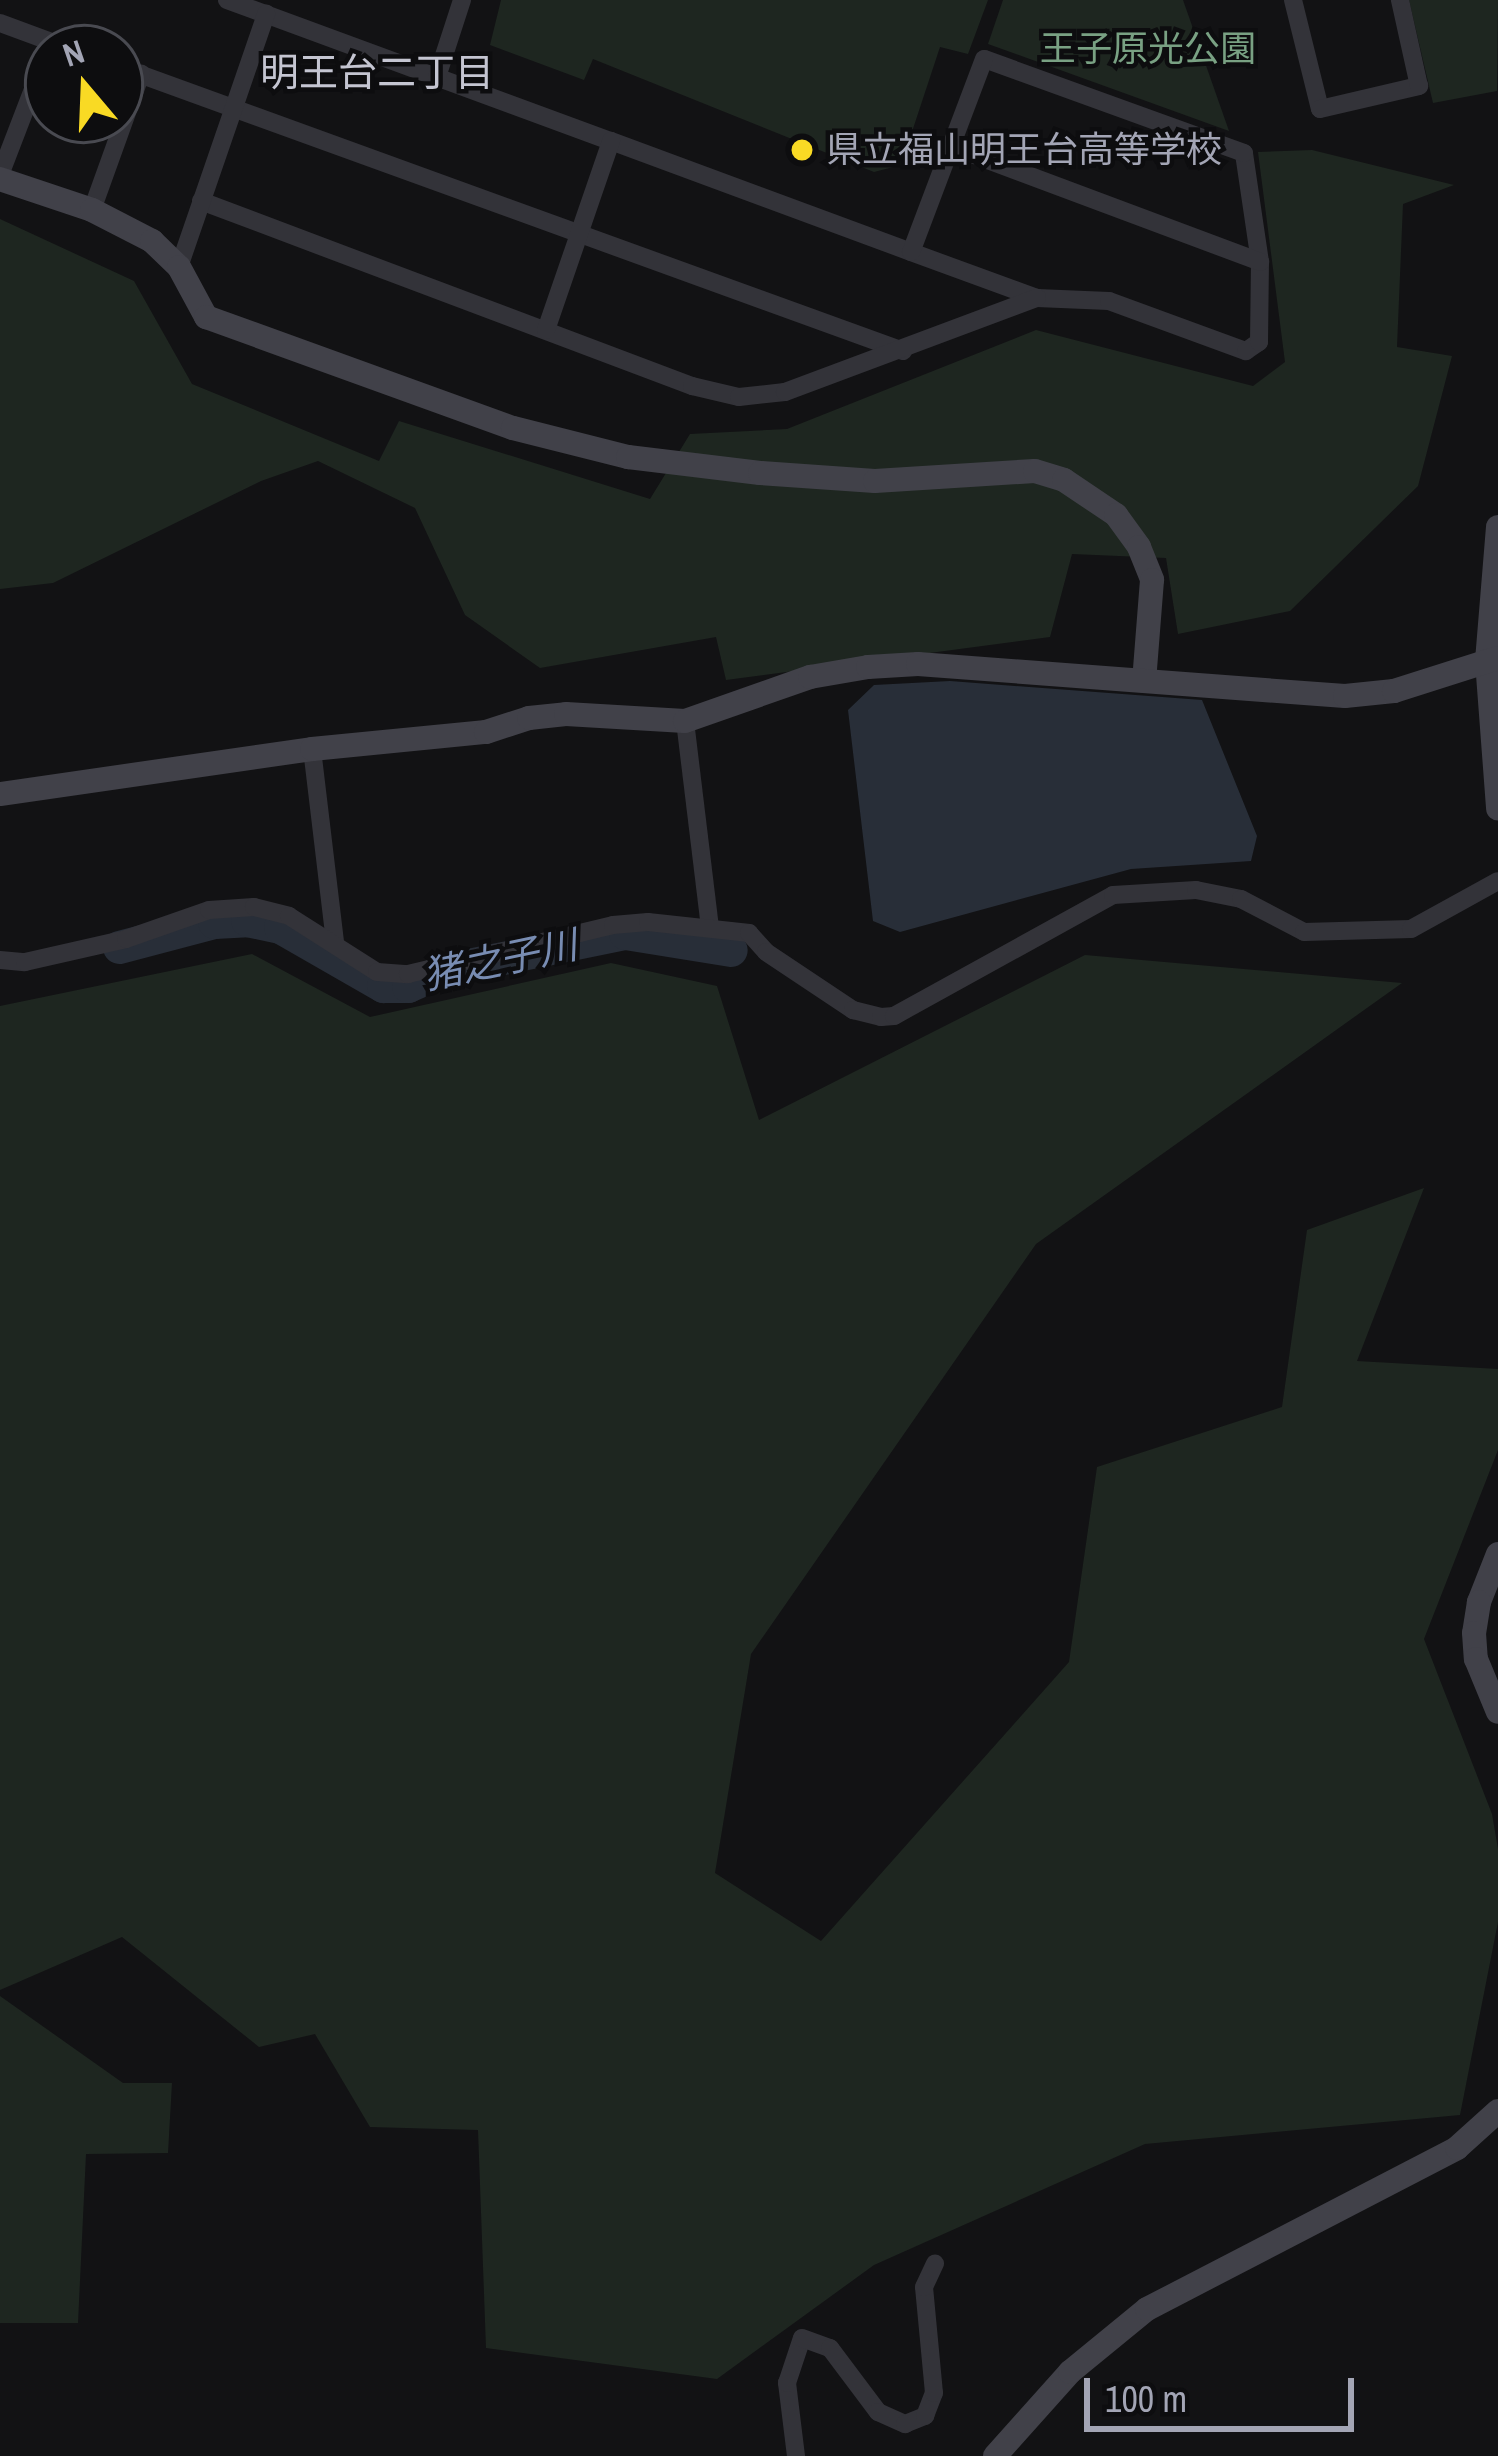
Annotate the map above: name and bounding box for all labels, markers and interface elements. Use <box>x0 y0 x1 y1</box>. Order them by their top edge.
north arrow <box>24 24 144 144</box>
park label: 王子原光公園 <box>1040 27 1256 71</box>
text: N <box>57 29 90 77</box>
district label: 明王台二丁目 <box>260 49 494 95</box>
place label: 県立福山明王台高等学校 <box>826 128 1222 172</box>
marker: 県立福山明王台高等学校 <box>789 137 815 163</box>
water label: 猪之子川 <box>419 921 581 999</box>
scale bar <box>1090 2354 1360 2428</box>
text: 100 m <box>1105 2375 1187 2423</box>

